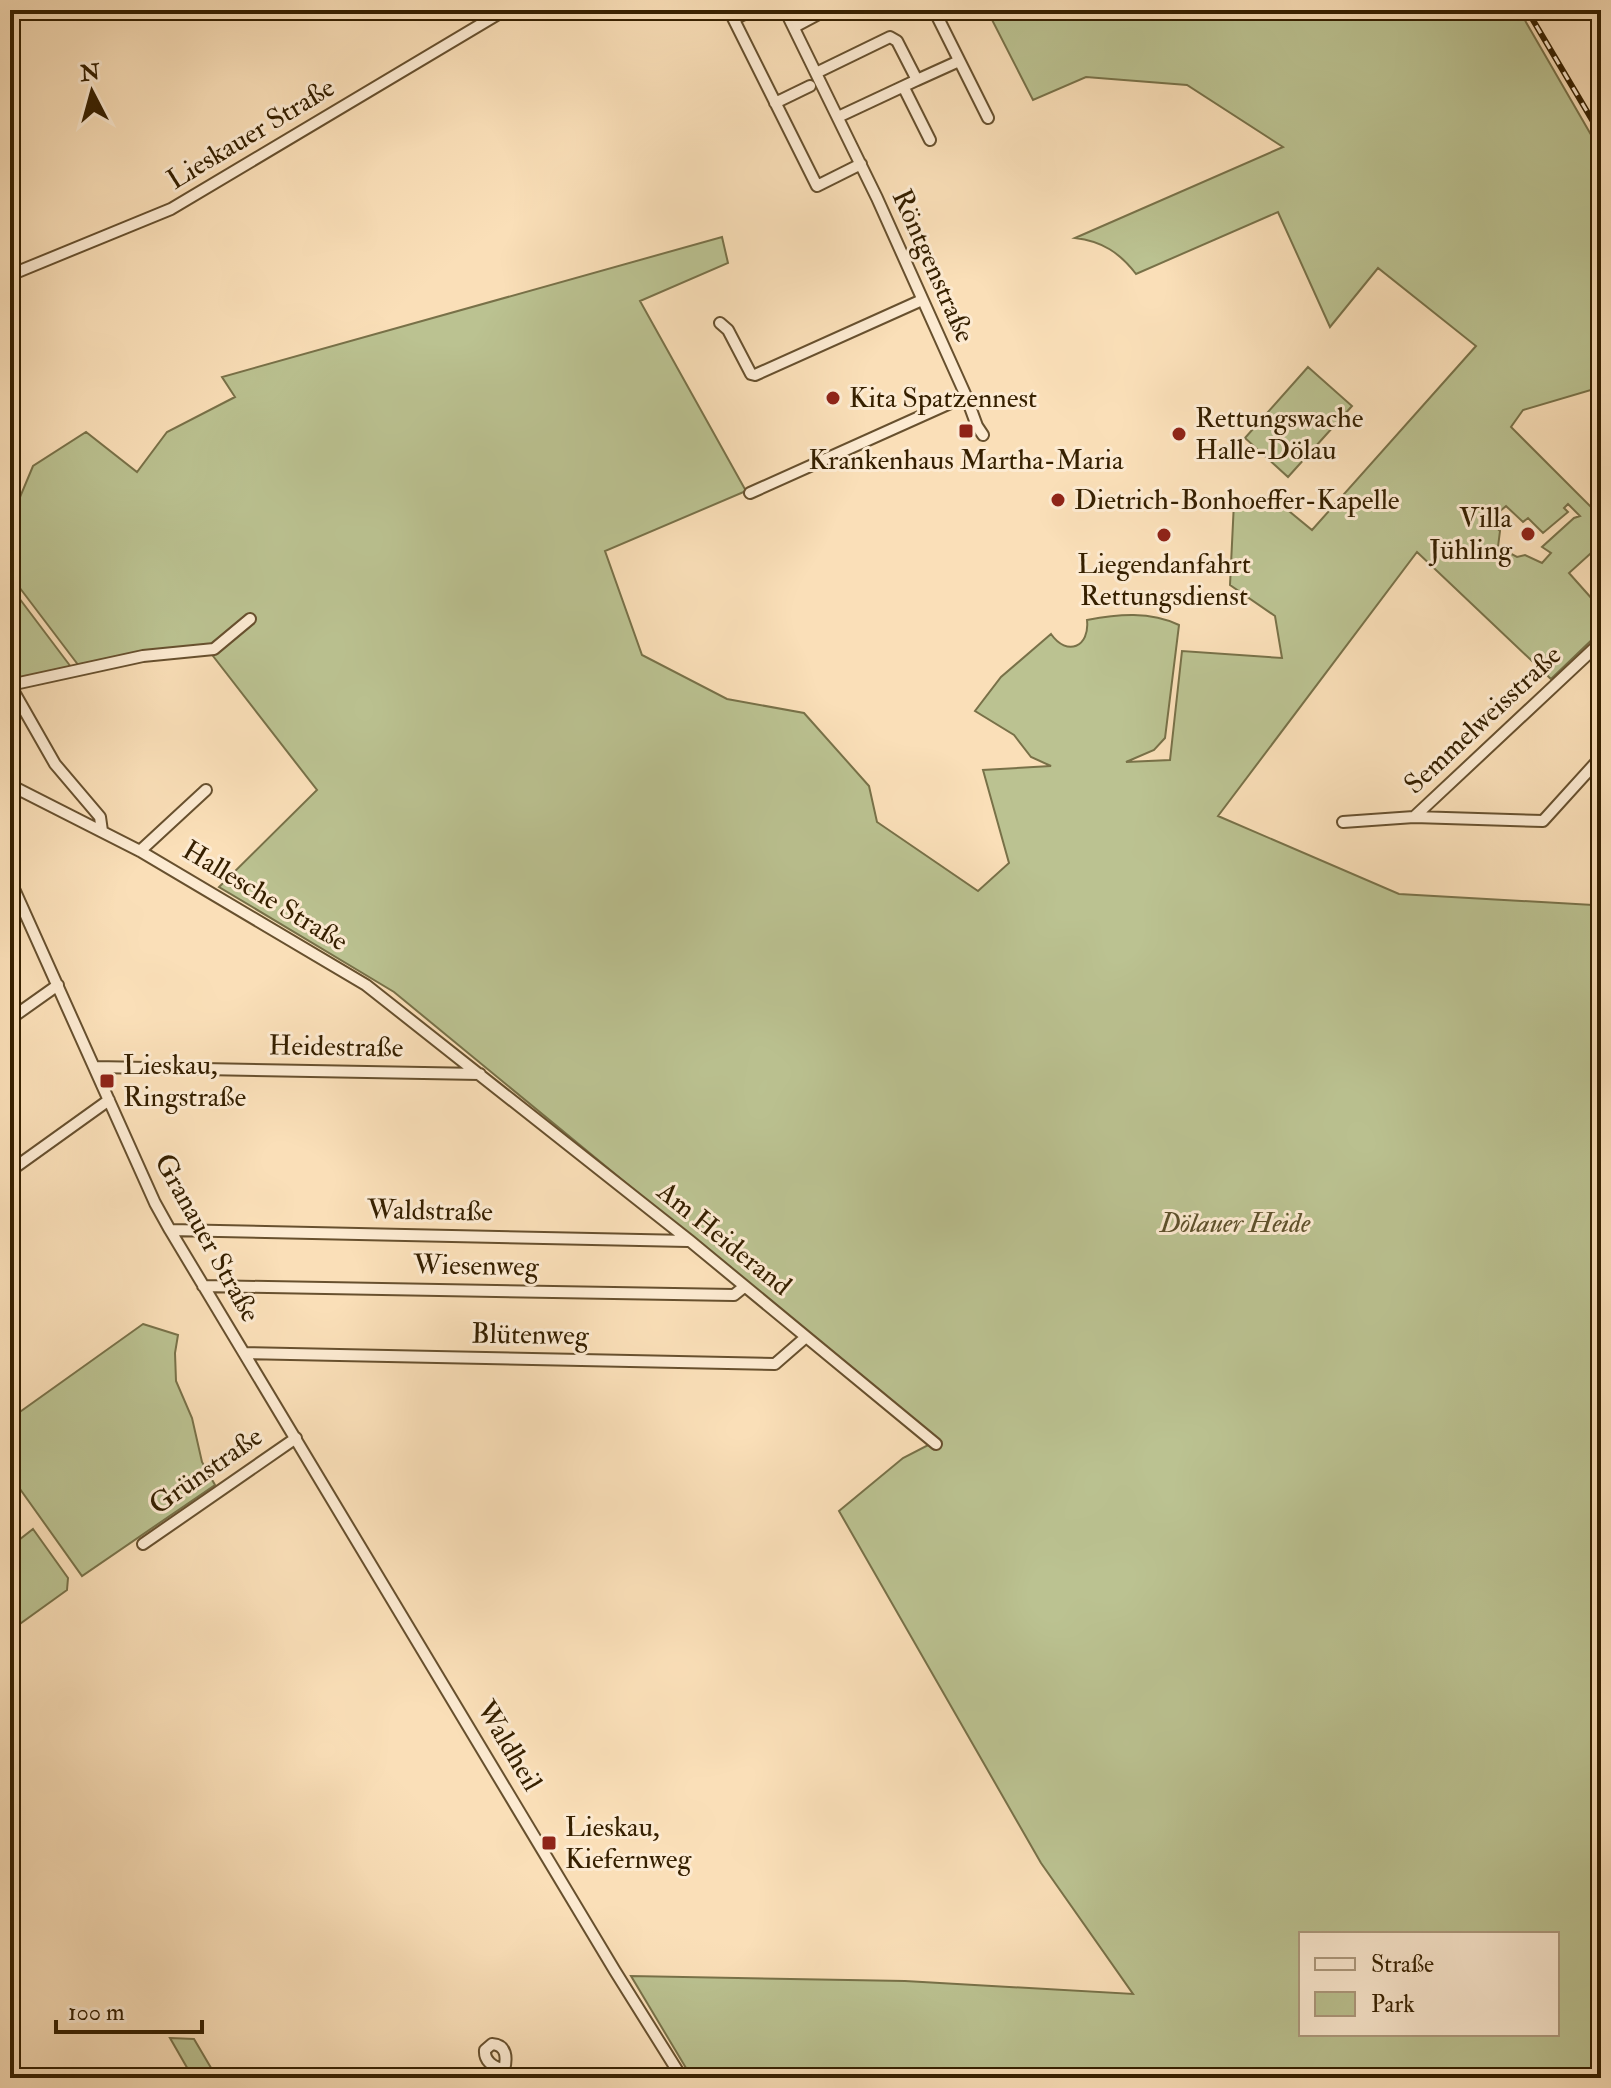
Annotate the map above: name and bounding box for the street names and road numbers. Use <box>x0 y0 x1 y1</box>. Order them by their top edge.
street label: Lieskauer Straße <box>161 70 341 198</box>
street label: Röntgenstraße <box>884 184 982 348</box>
street label: Semmelweisstraße <box>1397 638 1569 802</box>
street label: Hallesche Straße <box>176 833 354 959</box>
street label: Heidestraße <box>268 1028 404 1066</box>
street label: Granauer Straße <box>146 1148 268 1329</box>
street label: Am Heiderand <box>649 1174 798 1304</box>
street label: Waldstraße <box>366 1192 493 1230</box>
street label: Wiesenweg <box>412 1247 540 1285</box>
street label: Blütenweg <box>471 1316 590 1354</box>
street label: Grünstraße <box>143 1419 270 1523</box>
street label: Waldheil <box>468 1694 550 1798</box>

